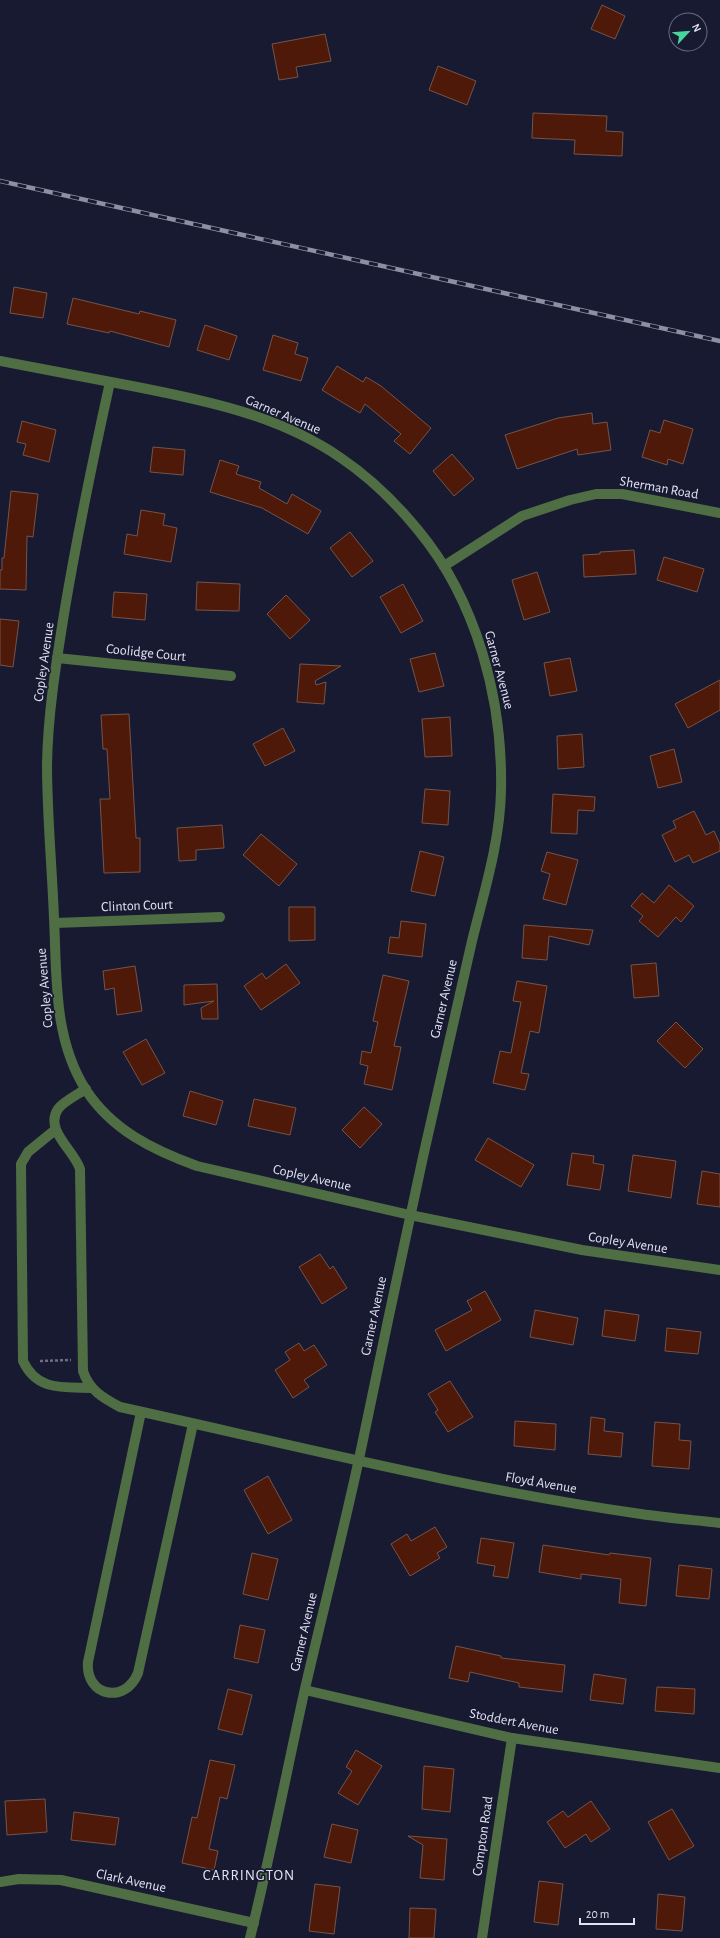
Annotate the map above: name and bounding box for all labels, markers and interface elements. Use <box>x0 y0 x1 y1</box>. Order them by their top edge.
north arrow <box>668 12 708 52</box>
text: N <box>690 22 703 34</box>
street label: Garner Avenue <box>243 393 323 437</box>
street label: Sherman Road <box>619 474 699 502</box>
street label: Copley Avenue <box>32 621 56 703</box>
street label: Garner Avenue <box>482 629 516 711</box>
street label: Coolidge Court <box>105 642 187 664</box>
street label: Clinton Court <box>101 898 174 914</box>
street label: Copley Avenue <box>35 948 55 1028</box>
street label: Garner Avenue <box>428 958 460 1040</box>
street label: Copley Avenue <box>271 1162 353 1194</box>
street label: Copley Avenue <box>587 1230 669 1256</box>
street label: Garner Avenue <box>359 1275 389 1357</box>
street label: Floyd Avenue <box>504 1470 578 1496</box>
street label: Garner Avenue <box>288 1591 320 1673</box>
street label: Stoddert Avenue <box>468 1706 560 1738</box>
street label: Compton Road <box>470 1795 496 1877</box>
street label: Clark Avenue <box>95 1867 167 1895</box>
district label: CARRINGTON <box>203 1868 295 1883</box>
scale bar <box>580 1900 634 1926</box>
text: 20 m <box>586 1908 609 1920</box>

